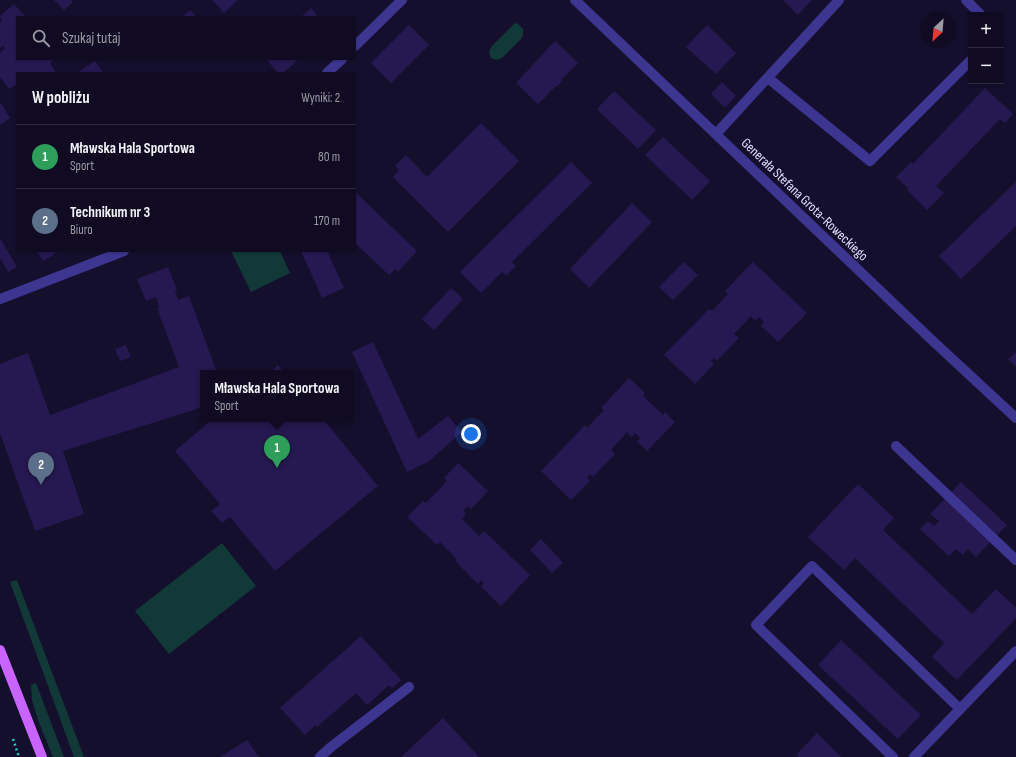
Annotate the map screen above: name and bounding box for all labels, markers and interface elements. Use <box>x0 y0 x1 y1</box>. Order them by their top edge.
north arrow <box>920 12 956 48</box>
map controls <box>968 12 1004 84</box>
button: + <box>968 12 1004 48</box>
search box <box>16 16 356 60</box>
icon: search <box>30 27 52 49</box>
text: Szukaj tutaj <box>62 29 120 48</box>
button: − <box>968 48 1004 84</box>
text: W pobliżu <box>32 88 90 108</box>
text: Wyniki: 2 <box>301 90 340 106</box>
street label: Generała Stefana Grota-Roweckiego <box>738 134 872 265</box>
text: Mławska Hala Sportowa <box>70 139 195 158</box>
text: 1 <box>42 149 48 165</box>
text: 80 m <box>318 149 340 165</box>
text: Sport <box>70 158 94 174</box>
text: Technikum nr 3 <box>70 203 150 222</box>
text: 2 <box>42 213 48 229</box>
text: 170 m <box>314 213 340 229</box>
text: Biuro <box>70 222 93 238</box>
popup <box>200 370 354 422</box>
text: Mławska Hala Sportowa <box>215 379 339 398</box>
text: Sport <box>215 398 239 414</box>
your location <box>461 424 481 444</box>
pin: 1 <box>264 435 290 468</box>
pin: 2 <box>28 452 54 485</box>

